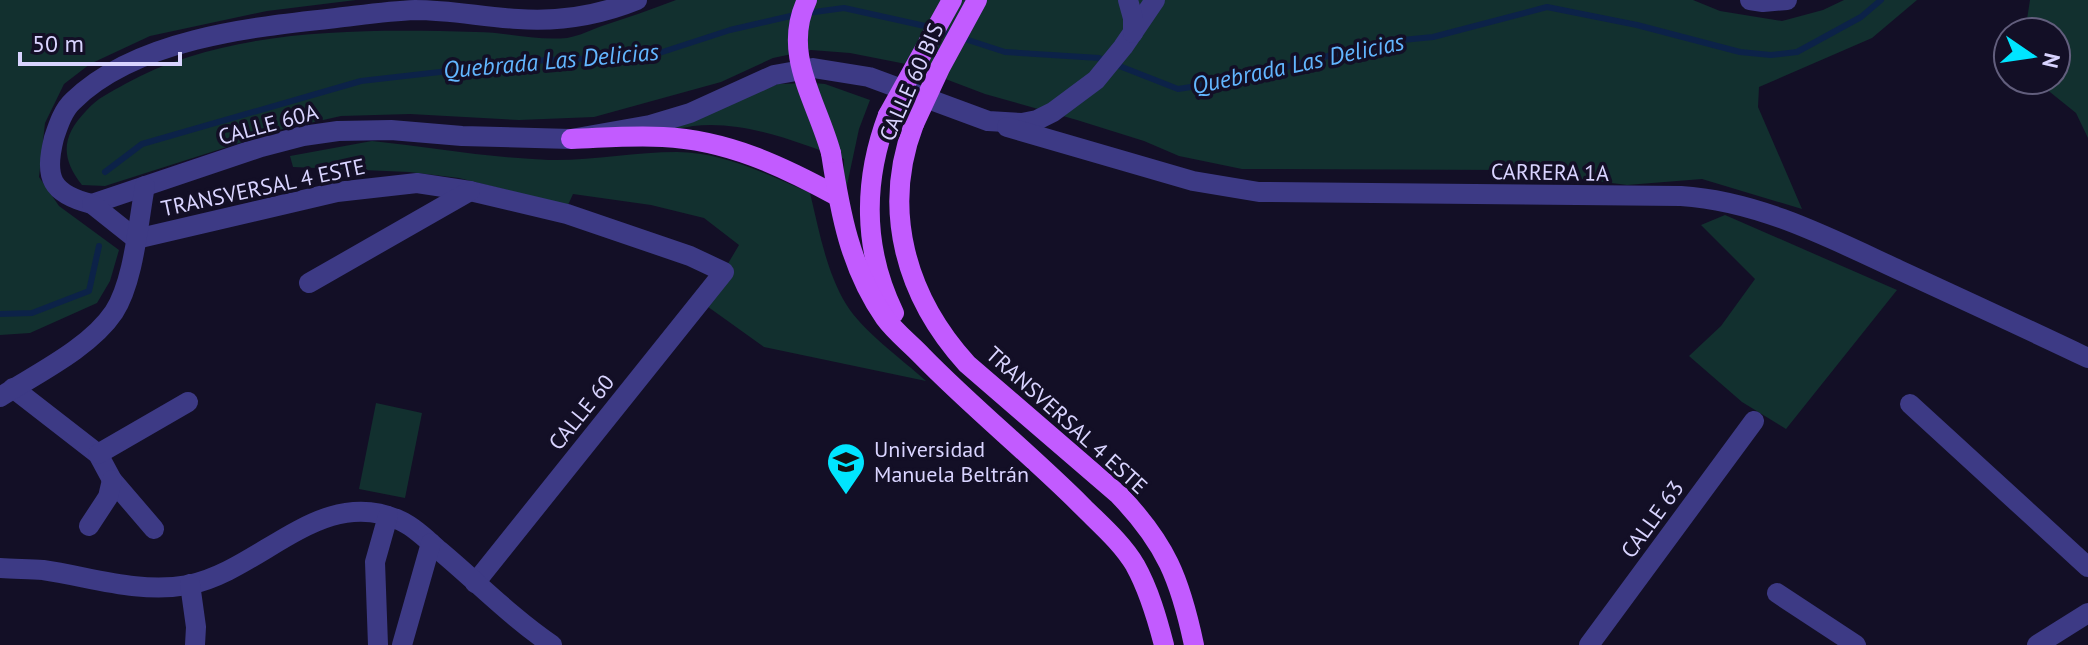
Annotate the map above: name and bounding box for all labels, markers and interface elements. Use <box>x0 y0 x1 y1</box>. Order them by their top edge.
scale bar <box>20 16 180 66</box>
north arrow <box>1992 16 2072 96</box>
street label: CALLE 60 BIS <box>873 19 949 145</box>
water label: Quebrada Las Delicias <box>1189 26 1407 101</box>
text: 50 m <box>32 28 84 59</box>
water label: Quebrada Las Delicias <box>442 36 660 85</box>
text: N <box>2036 50 2067 71</box>
street label: CALLE 60A <box>215 97 321 151</box>
street label: TRANSVERSAL 4 ESTE <box>159 152 367 222</box>
street label: CARRERA 1A <box>1491 157 1609 187</box>
street label: TRANSVERSAL 4 ESTE <box>980 340 1154 500</box>
street label: CALLE 60 <box>542 369 620 455</box>
place label: Universidad Manuela Beltrán <box>874 435 1029 488</box>
school or university icon: Universidad Manuela Beltrán <box>825 441 867 496</box>
street label: CALLE 63 <box>1614 475 1690 563</box>

